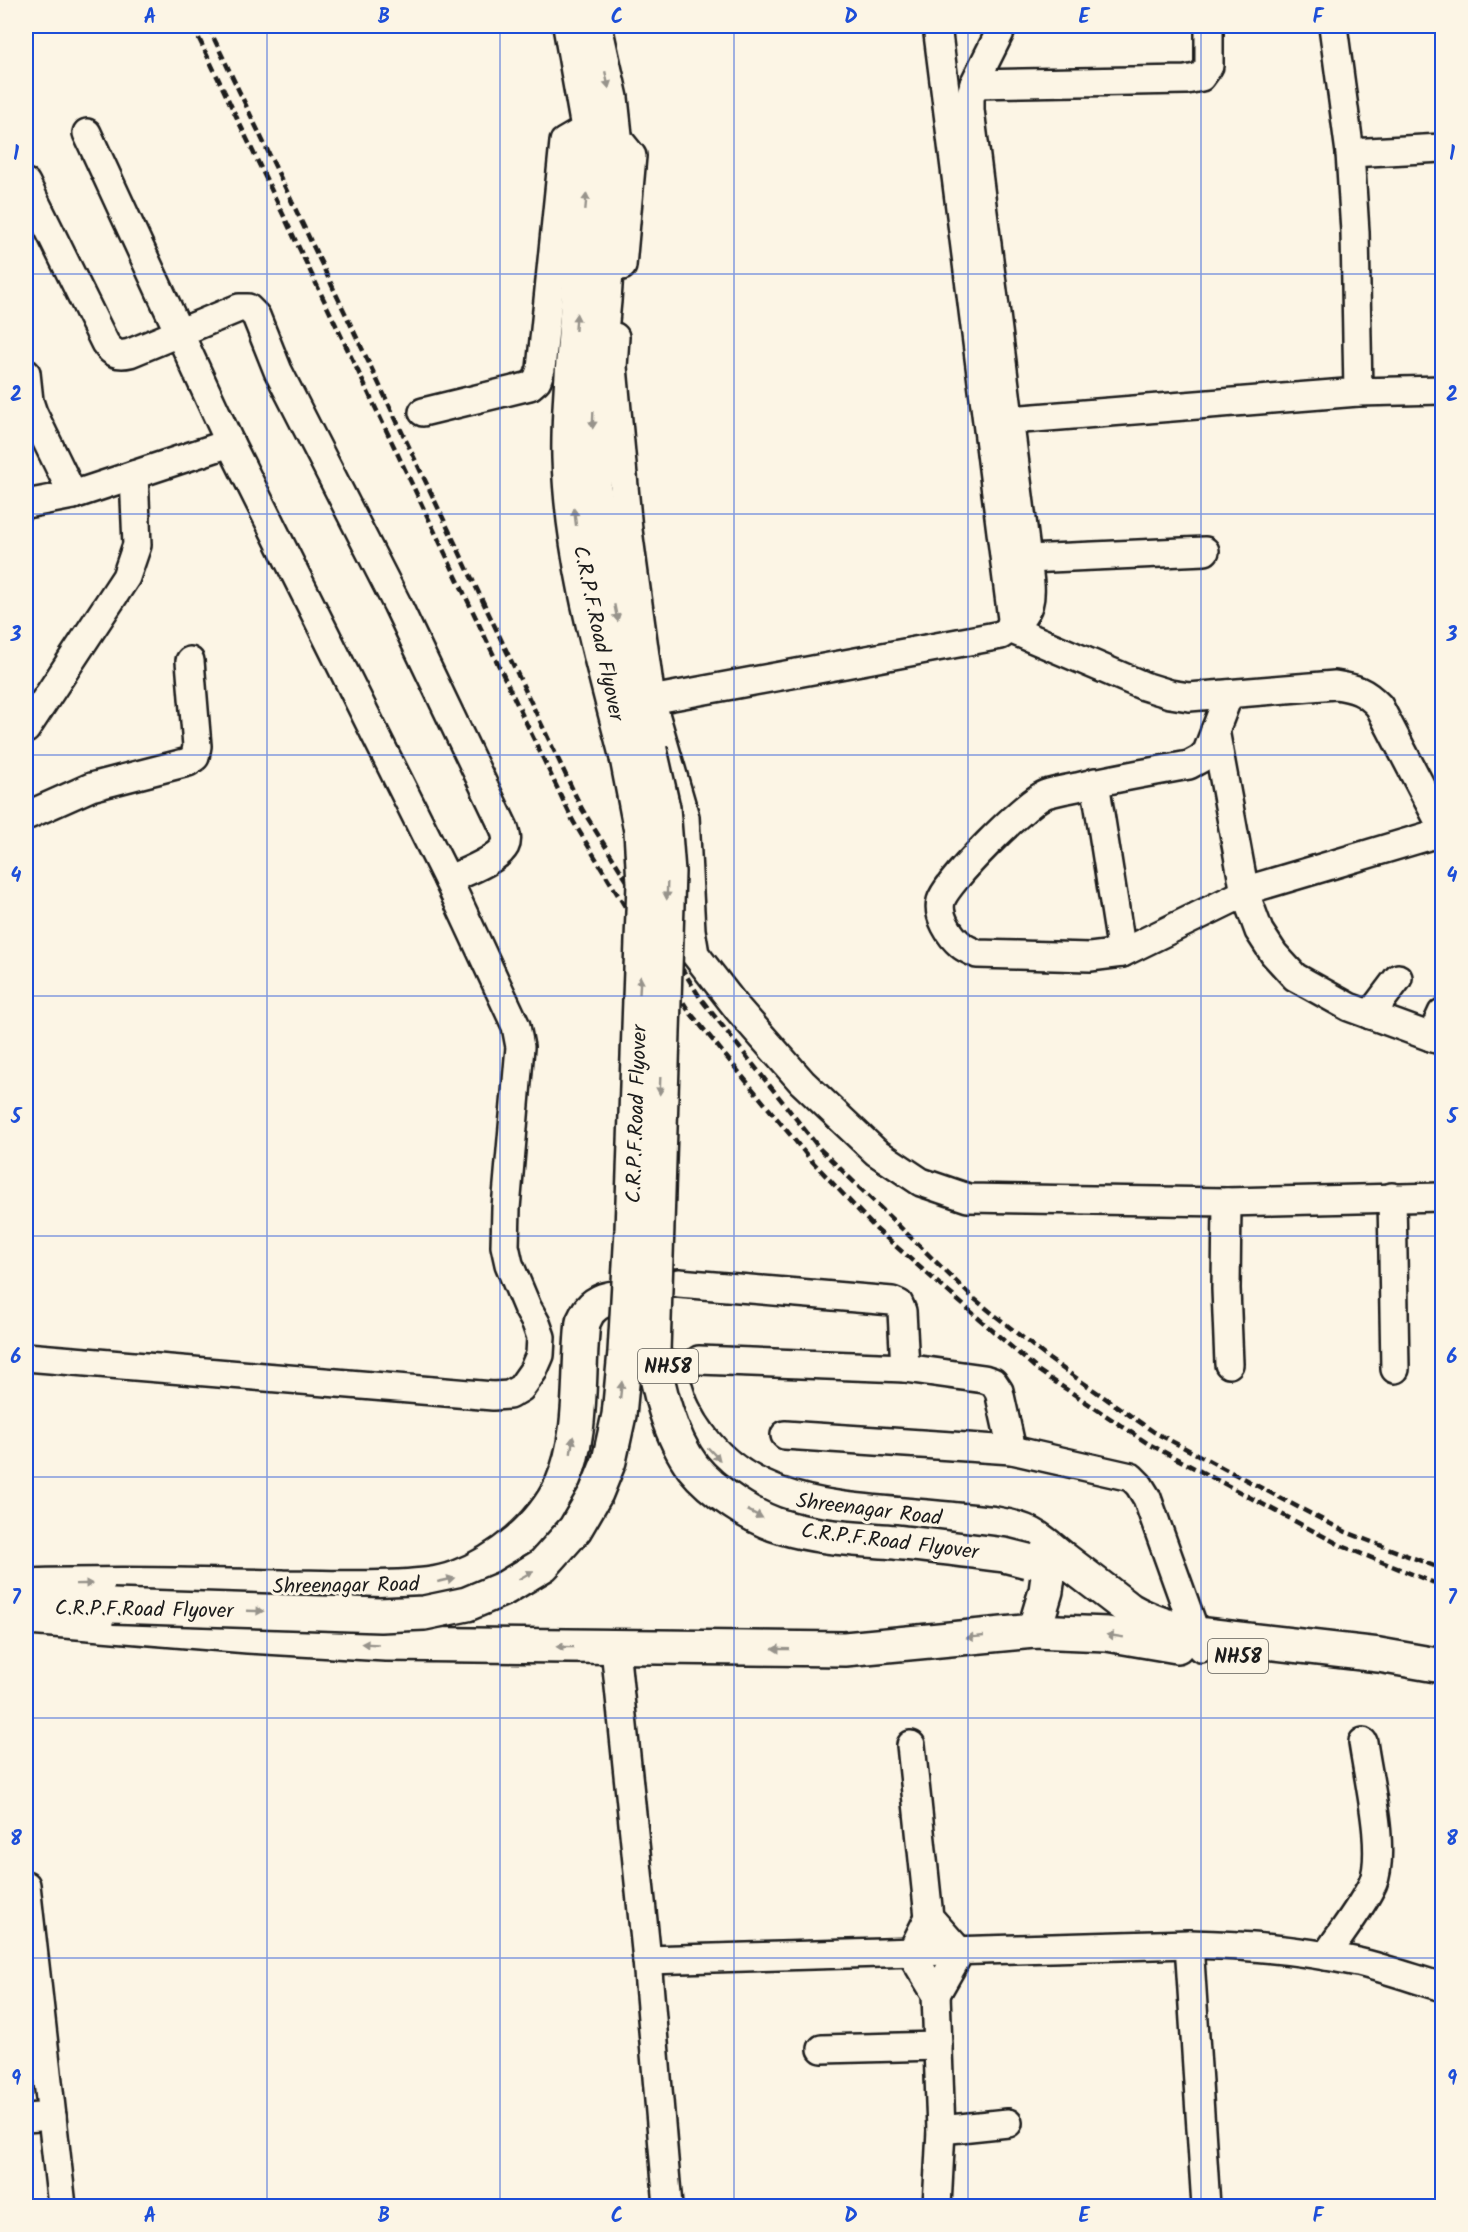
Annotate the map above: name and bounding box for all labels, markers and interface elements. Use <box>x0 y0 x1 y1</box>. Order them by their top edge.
text: A <box>144 2 156 34</box>
text: B <box>378 2 390 34</box>
text: C <box>611 2 623 34</box>
text: D <box>844 2 858 34</box>
text: E <box>1078 2 1090 34</box>
text: F <box>1313 2 1325 34</box>
one-way arrow <box>603 71 612 90</box>
text: 1 <box>13 139 19 171</box>
text: 1 <box>1449 139 1455 171</box>
one-way arrow <box>581 193 590 212</box>
one-way arrow <box>571 313 581 332</box>
text: 2 <box>10 380 22 412</box>
text: 2 <box>1446 380 1458 412</box>
one-way arrow <box>588 411 597 430</box>
one-way arrow <box>570 507 579 526</box>
street label: C.R.P.F.Road Flyover <box>563 543 632 725</box>
one-way arrow <box>612 604 621 623</box>
text: 3 <box>10 620 22 652</box>
text: 3 <box>1446 620 1458 652</box>
text: 4 <box>11 861 22 893</box>
text: 4 <box>1447 861 1458 893</box>
one-way arrow <box>662 882 671 901</box>
one-way arrow <box>636 976 645 995</box>
street label: C.R.P.F.Road Flyover <box>618 1023 657 1204</box>
one-way arrow <box>656 1076 665 1095</box>
text: 5 <box>10 1102 23 1134</box>
text: 5 <box>1446 1102 1459 1134</box>
text: 6 <box>11 1342 22 1374</box>
text: 6 <box>1447 1342 1458 1374</box>
road number: NH58 <box>638 1349 698 1383</box>
one-way arrow <box>617 1380 626 1399</box>
one-way arrow <box>568 1436 577 1455</box>
one-way arrow <box>707 1446 721 1460</box>
street label: Shreenagar Road <box>794 1485 944 1536</box>
one-way arrow <box>747 1510 764 1519</box>
street label: C.R.P.F.Road Flyover <box>799 1515 981 1570</box>
street label: Shreenagar Road <box>272 1569 420 1604</box>
one-way arrow <box>518 1569 534 1580</box>
one-way arrow <box>437 1575 455 1585</box>
one-way arrow <box>74 1579 93 1589</box>
text: 7 <box>11 1583 21 1615</box>
text: 7 <box>1447 1583 1457 1615</box>
street label: C.R.P.F.Road Flyover <box>54 1592 235 1629</box>
one-way arrow <box>246 1607 265 1616</box>
one-way arrow <box>1105 1631 1124 1640</box>
one-way arrow <box>966 1632 985 1642</box>
one-way arrow <box>361 1639 380 1648</box>
road number: NH58 <box>1208 1639 1268 1673</box>
one-way arrow <box>556 1642 575 1652</box>
one-way arrow <box>772 1644 791 1654</box>
text: 8 <box>10 1824 22 1856</box>
text: 8 <box>1446 1824 1458 1856</box>
text: 9 <box>11 2064 21 2096</box>
text: 9 <box>1447 2064 1457 2096</box>
text: A <box>144 2201 156 2232</box>
text: B <box>378 2201 390 2232</box>
text: C <box>611 2201 623 2232</box>
text: D <box>844 2201 858 2232</box>
text: E <box>1078 2201 1090 2232</box>
text: F <box>1313 2201 1325 2232</box>

